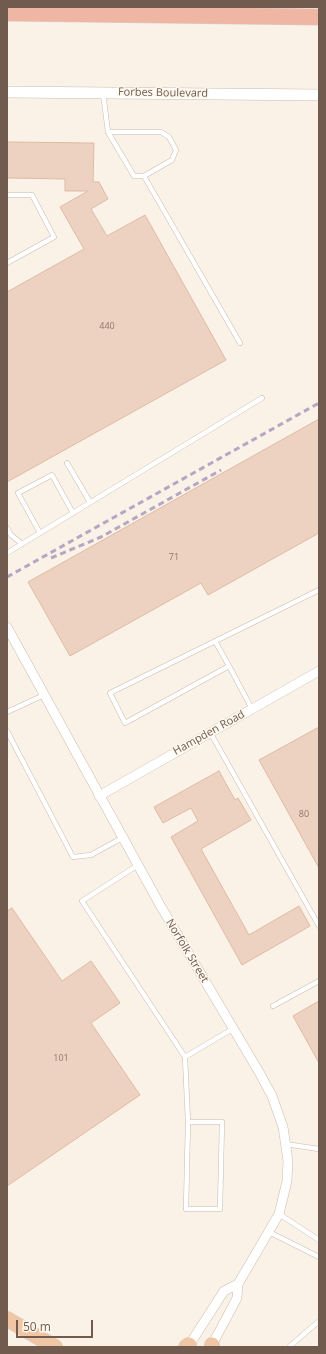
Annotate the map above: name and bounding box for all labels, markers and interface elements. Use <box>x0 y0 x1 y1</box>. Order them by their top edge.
street label: Forbes Boulevard <box>118 86 208 100</box>
house number: 440 <box>99 321 115 331</box>
house number: 71 <box>169 552 179 562</box>
street label: Hampden Road <box>171 708 247 758</box>
house number: 80 <box>299 809 309 819</box>
street label: Norfolk Street <box>163 917 211 985</box>
house number: 101 <box>53 1053 69 1063</box>
scale bar <box>18 1312 95 1338</box>
text: 50 m <box>23 1318 51 1335</box>

